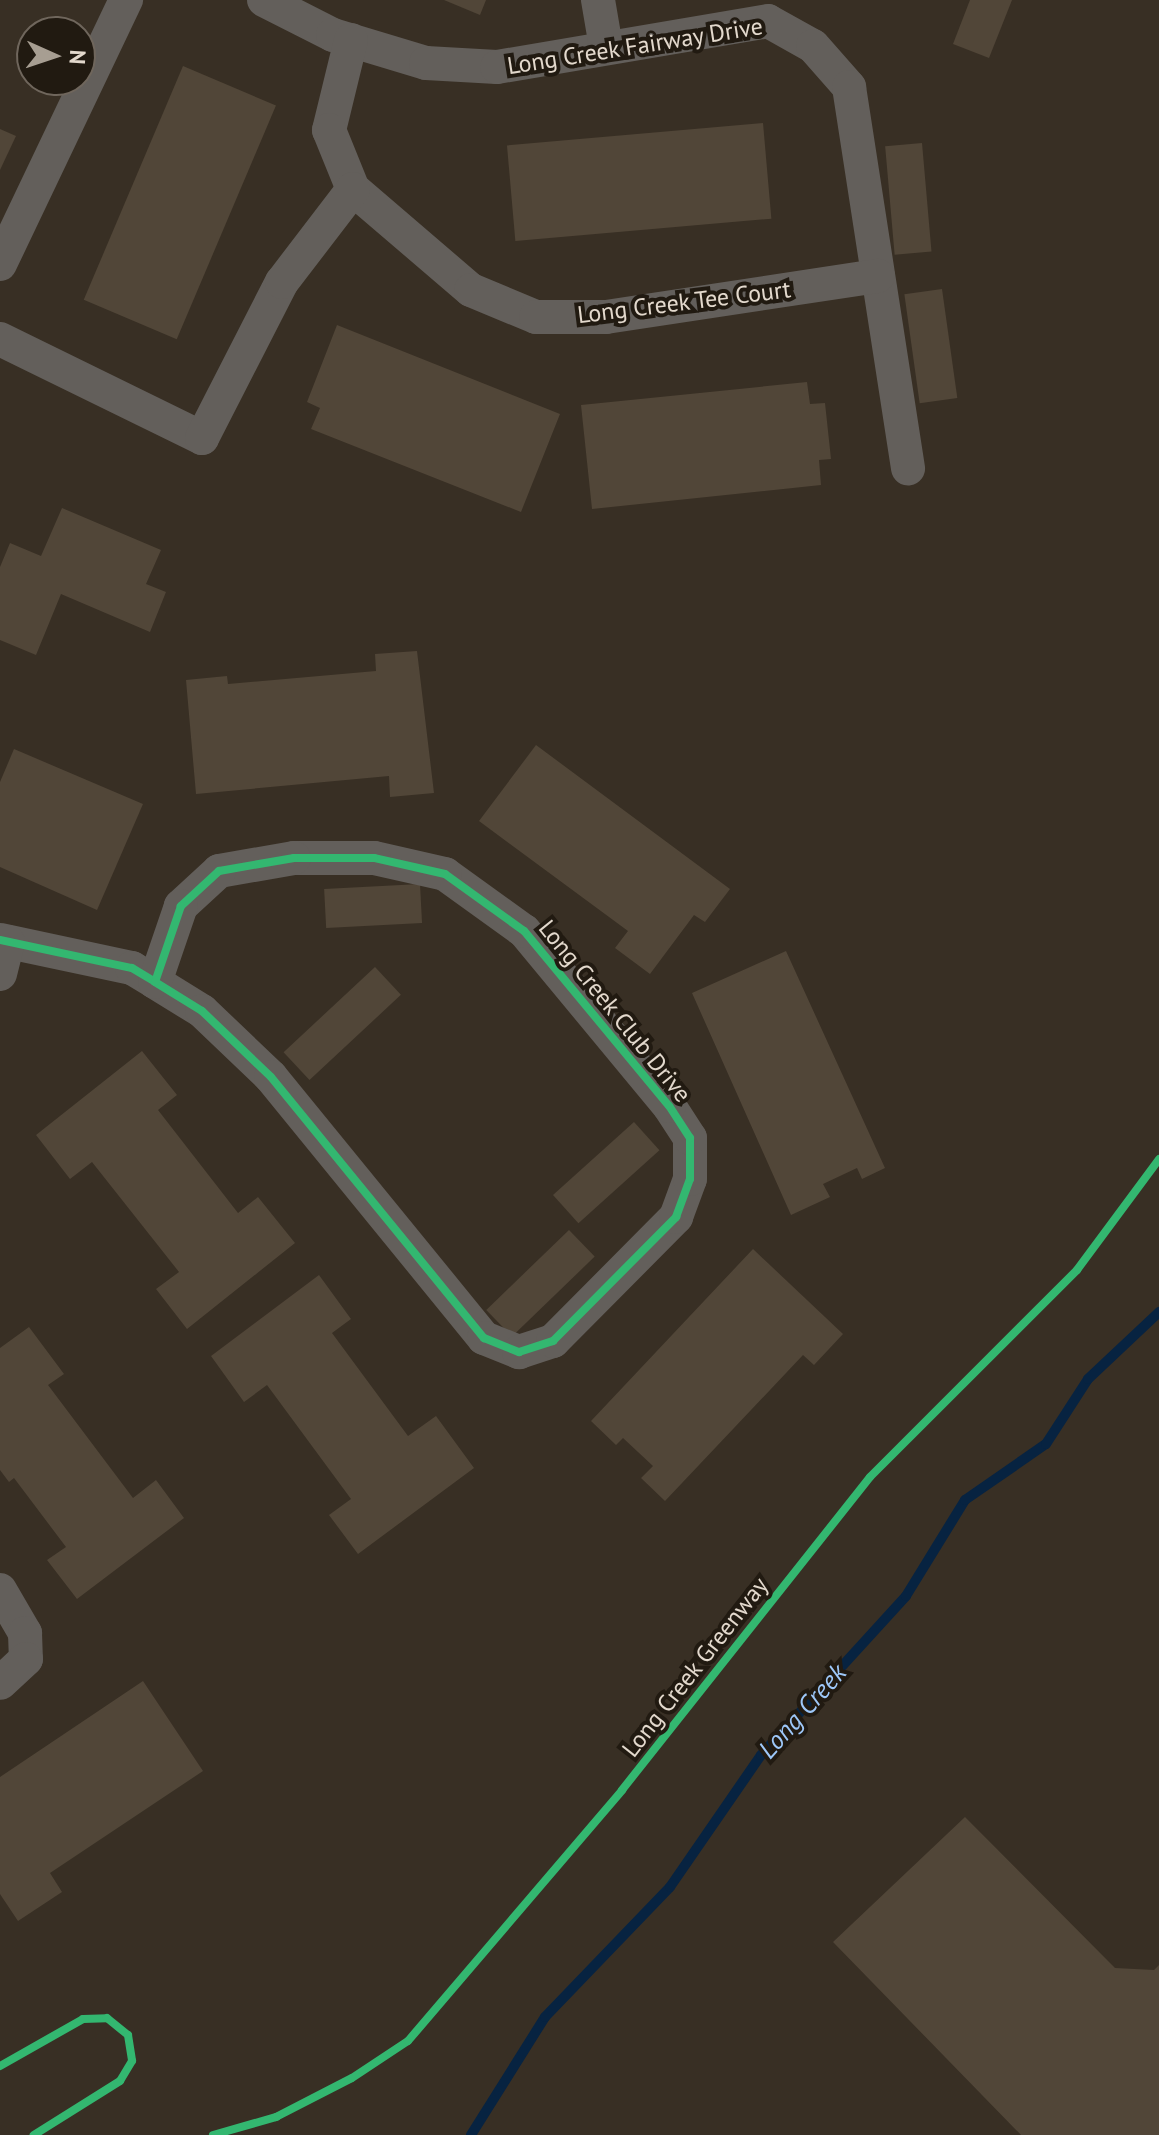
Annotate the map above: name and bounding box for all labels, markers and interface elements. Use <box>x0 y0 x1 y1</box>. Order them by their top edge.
street label: Long Creek Fairway Drive <box>505 11 765 81</box>
north arrow <box>16 16 96 96</box>
text: N <box>64 49 92 65</box>
street label: Long Creek Tee Court <box>575 275 793 329</box>
street label: Long Creek Club Drive <box>533 914 697 1108</box>
street label: Long Creek Greenway <box>616 1571 774 1763</box>
water label: Long Creek <box>752 1657 852 1765</box>

